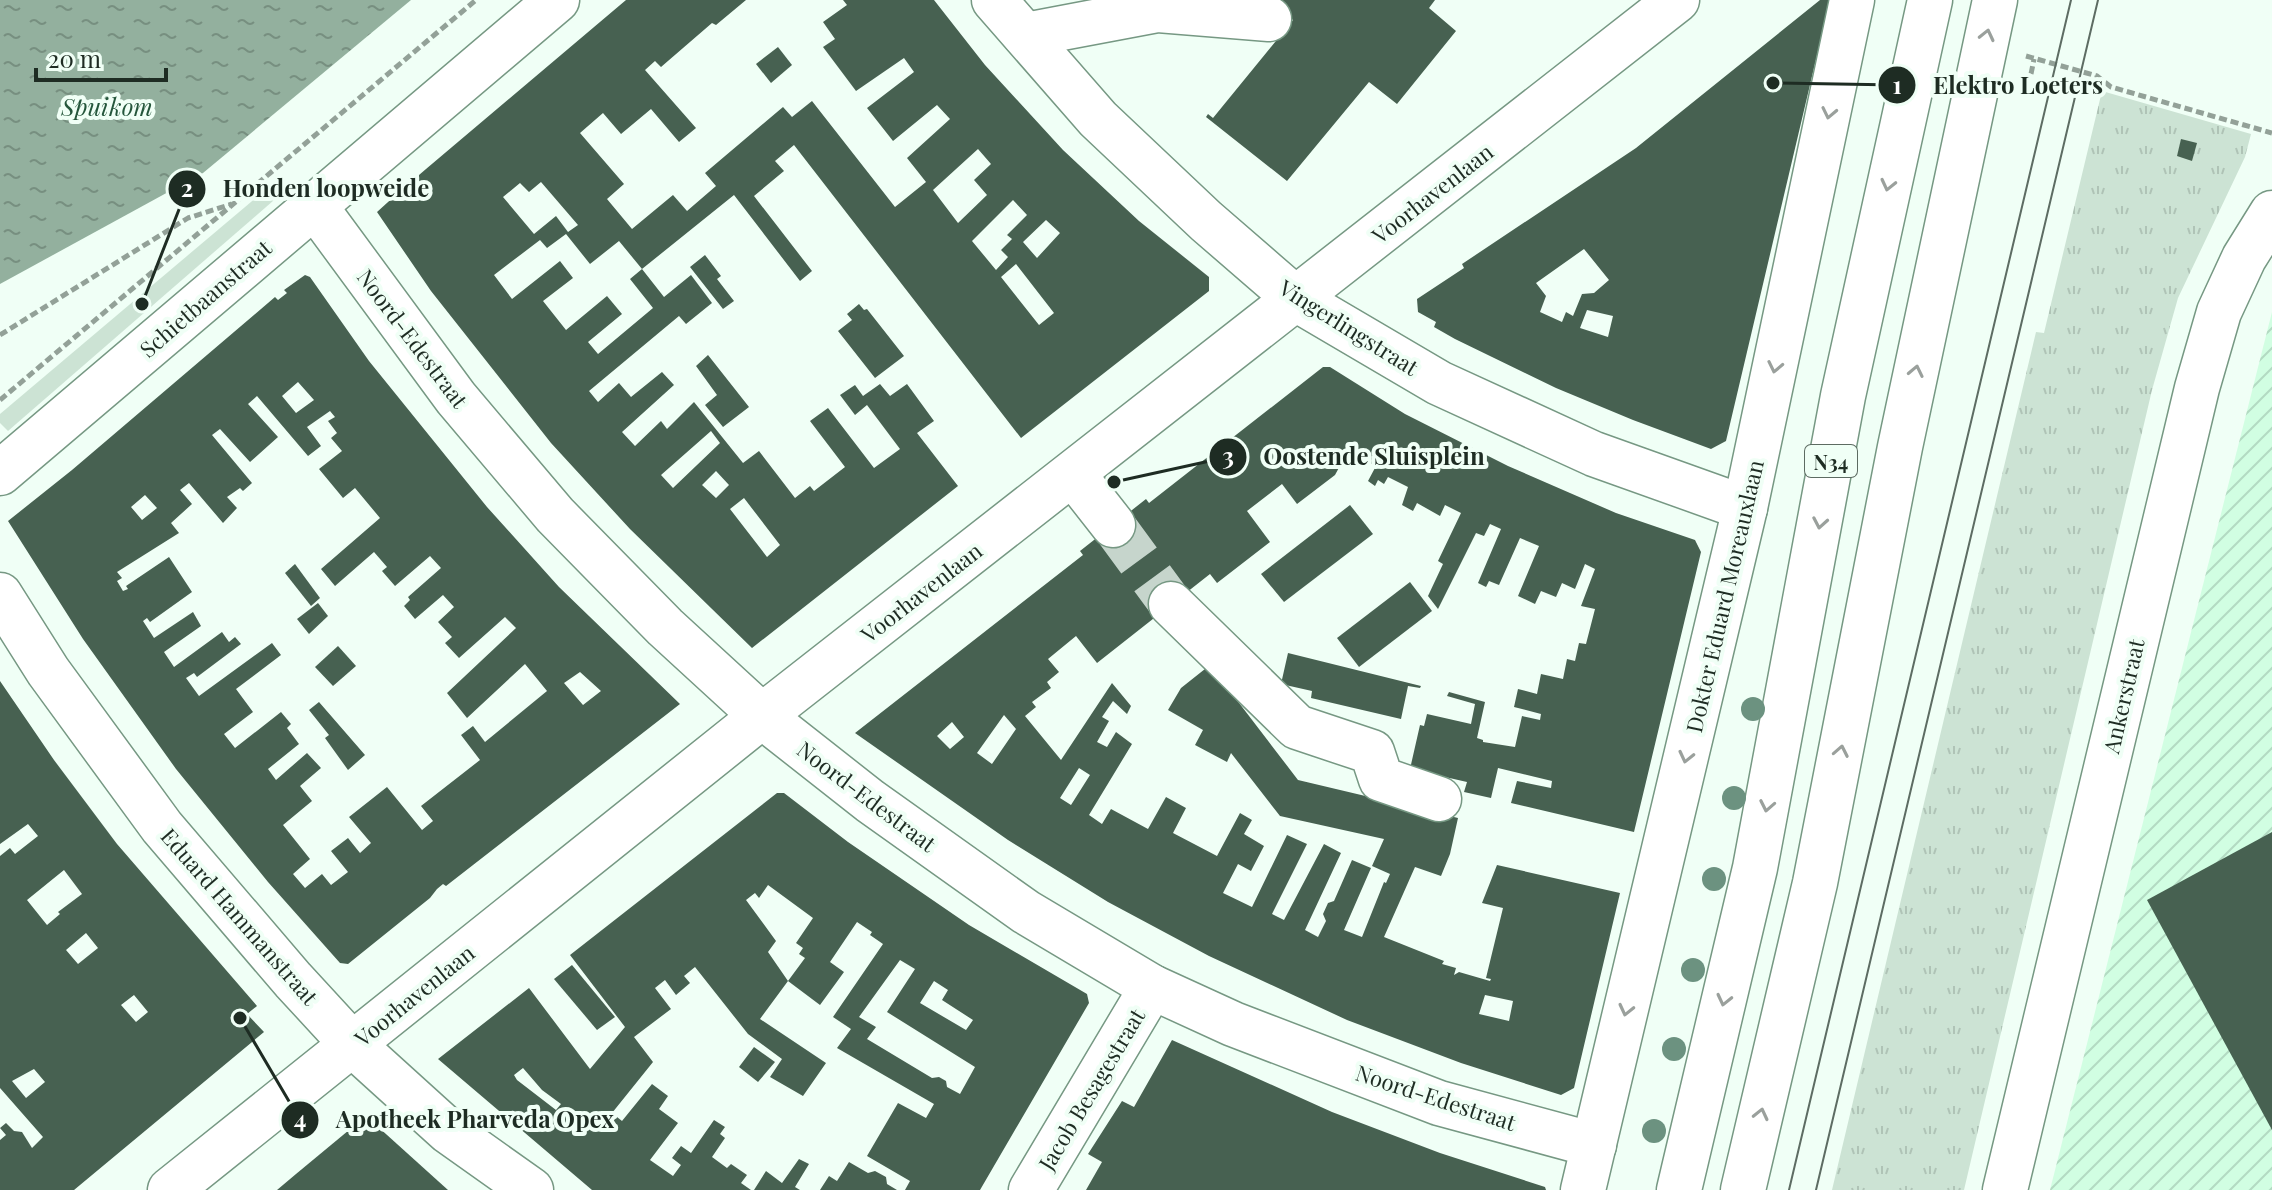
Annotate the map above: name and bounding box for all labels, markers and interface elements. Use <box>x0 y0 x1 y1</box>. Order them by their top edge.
one-way arrow <box>1978 28 1995 42</box>
scale bar <box>36 32 166 82</box>
text: 20 m <box>48 42 101 74</box>
callout: Elektro Loeters <box>1877 61 2119 109</box>
text: 1 <box>1892 68 1902 100</box>
text: Elektro Loeters <box>1933 68 2103 100</box>
water label: Spuikom <box>60 90 153 122</box>
one-way arrow <box>1821 106 1838 120</box>
street label: Voorhavenlaan <box>1364 136 1499 250</box>
callout: Honden loopweide <box>167 165 446 213</box>
text: 2 <box>181 171 193 203</box>
text: Honden loopweide <box>223 171 429 203</box>
one-way arrow <box>1880 178 1897 192</box>
street label: Schietbaanstraat <box>133 232 278 364</box>
street label: Noord-Edestraat <box>351 262 476 414</box>
street label: Vingerlingstraat <box>1273 272 1425 382</box>
one-way arrow <box>1767 360 1784 374</box>
one-way arrow <box>1907 365 1924 378</box>
callout: Oostende Sluisplein <box>1208 433 1501 481</box>
text: 3 <box>1222 439 1234 471</box>
text: Oostende Sluisplein <box>1263 439 1485 471</box>
road number: N34 <box>1805 445 1857 477</box>
street label: Dokter Eduard Moreauxlaan <box>1678 457 1770 735</box>
one-way arrow <box>1812 516 1829 529</box>
street label: Voorhavenlaan <box>853 535 988 649</box>
street label: Ankerstraat <box>2095 635 2151 757</box>
street label: Noord-Edestraat <box>791 734 943 859</box>
one-way arrow <box>1831 744 1848 757</box>
one-way arrow <box>1679 750 1696 764</box>
one-way arrow <box>1759 799 1776 812</box>
street label: Eduard Hammanstraat <box>155 821 326 1012</box>
street label: Voorhavenlaan <box>347 937 480 1053</box>
one-way arrow <box>1716 993 1733 1007</box>
street label: Jacob Besagestraat <box>1030 1002 1152 1176</box>
one-way arrow <box>1618 1003 1635 1017</box>
street label: Noord-Edestraat <box>1352 1057 1521 1137</box>
callout: Apotheek Pharveda Opex <box>280 1096 630 1144</box>
text: 4 <box>294 1102 306 1134</box>
text: Apotheek Pharveda Opex <box>335 1102 614 1134</box>
one-way arrow <box>1752 1108 1769 1121</box>

